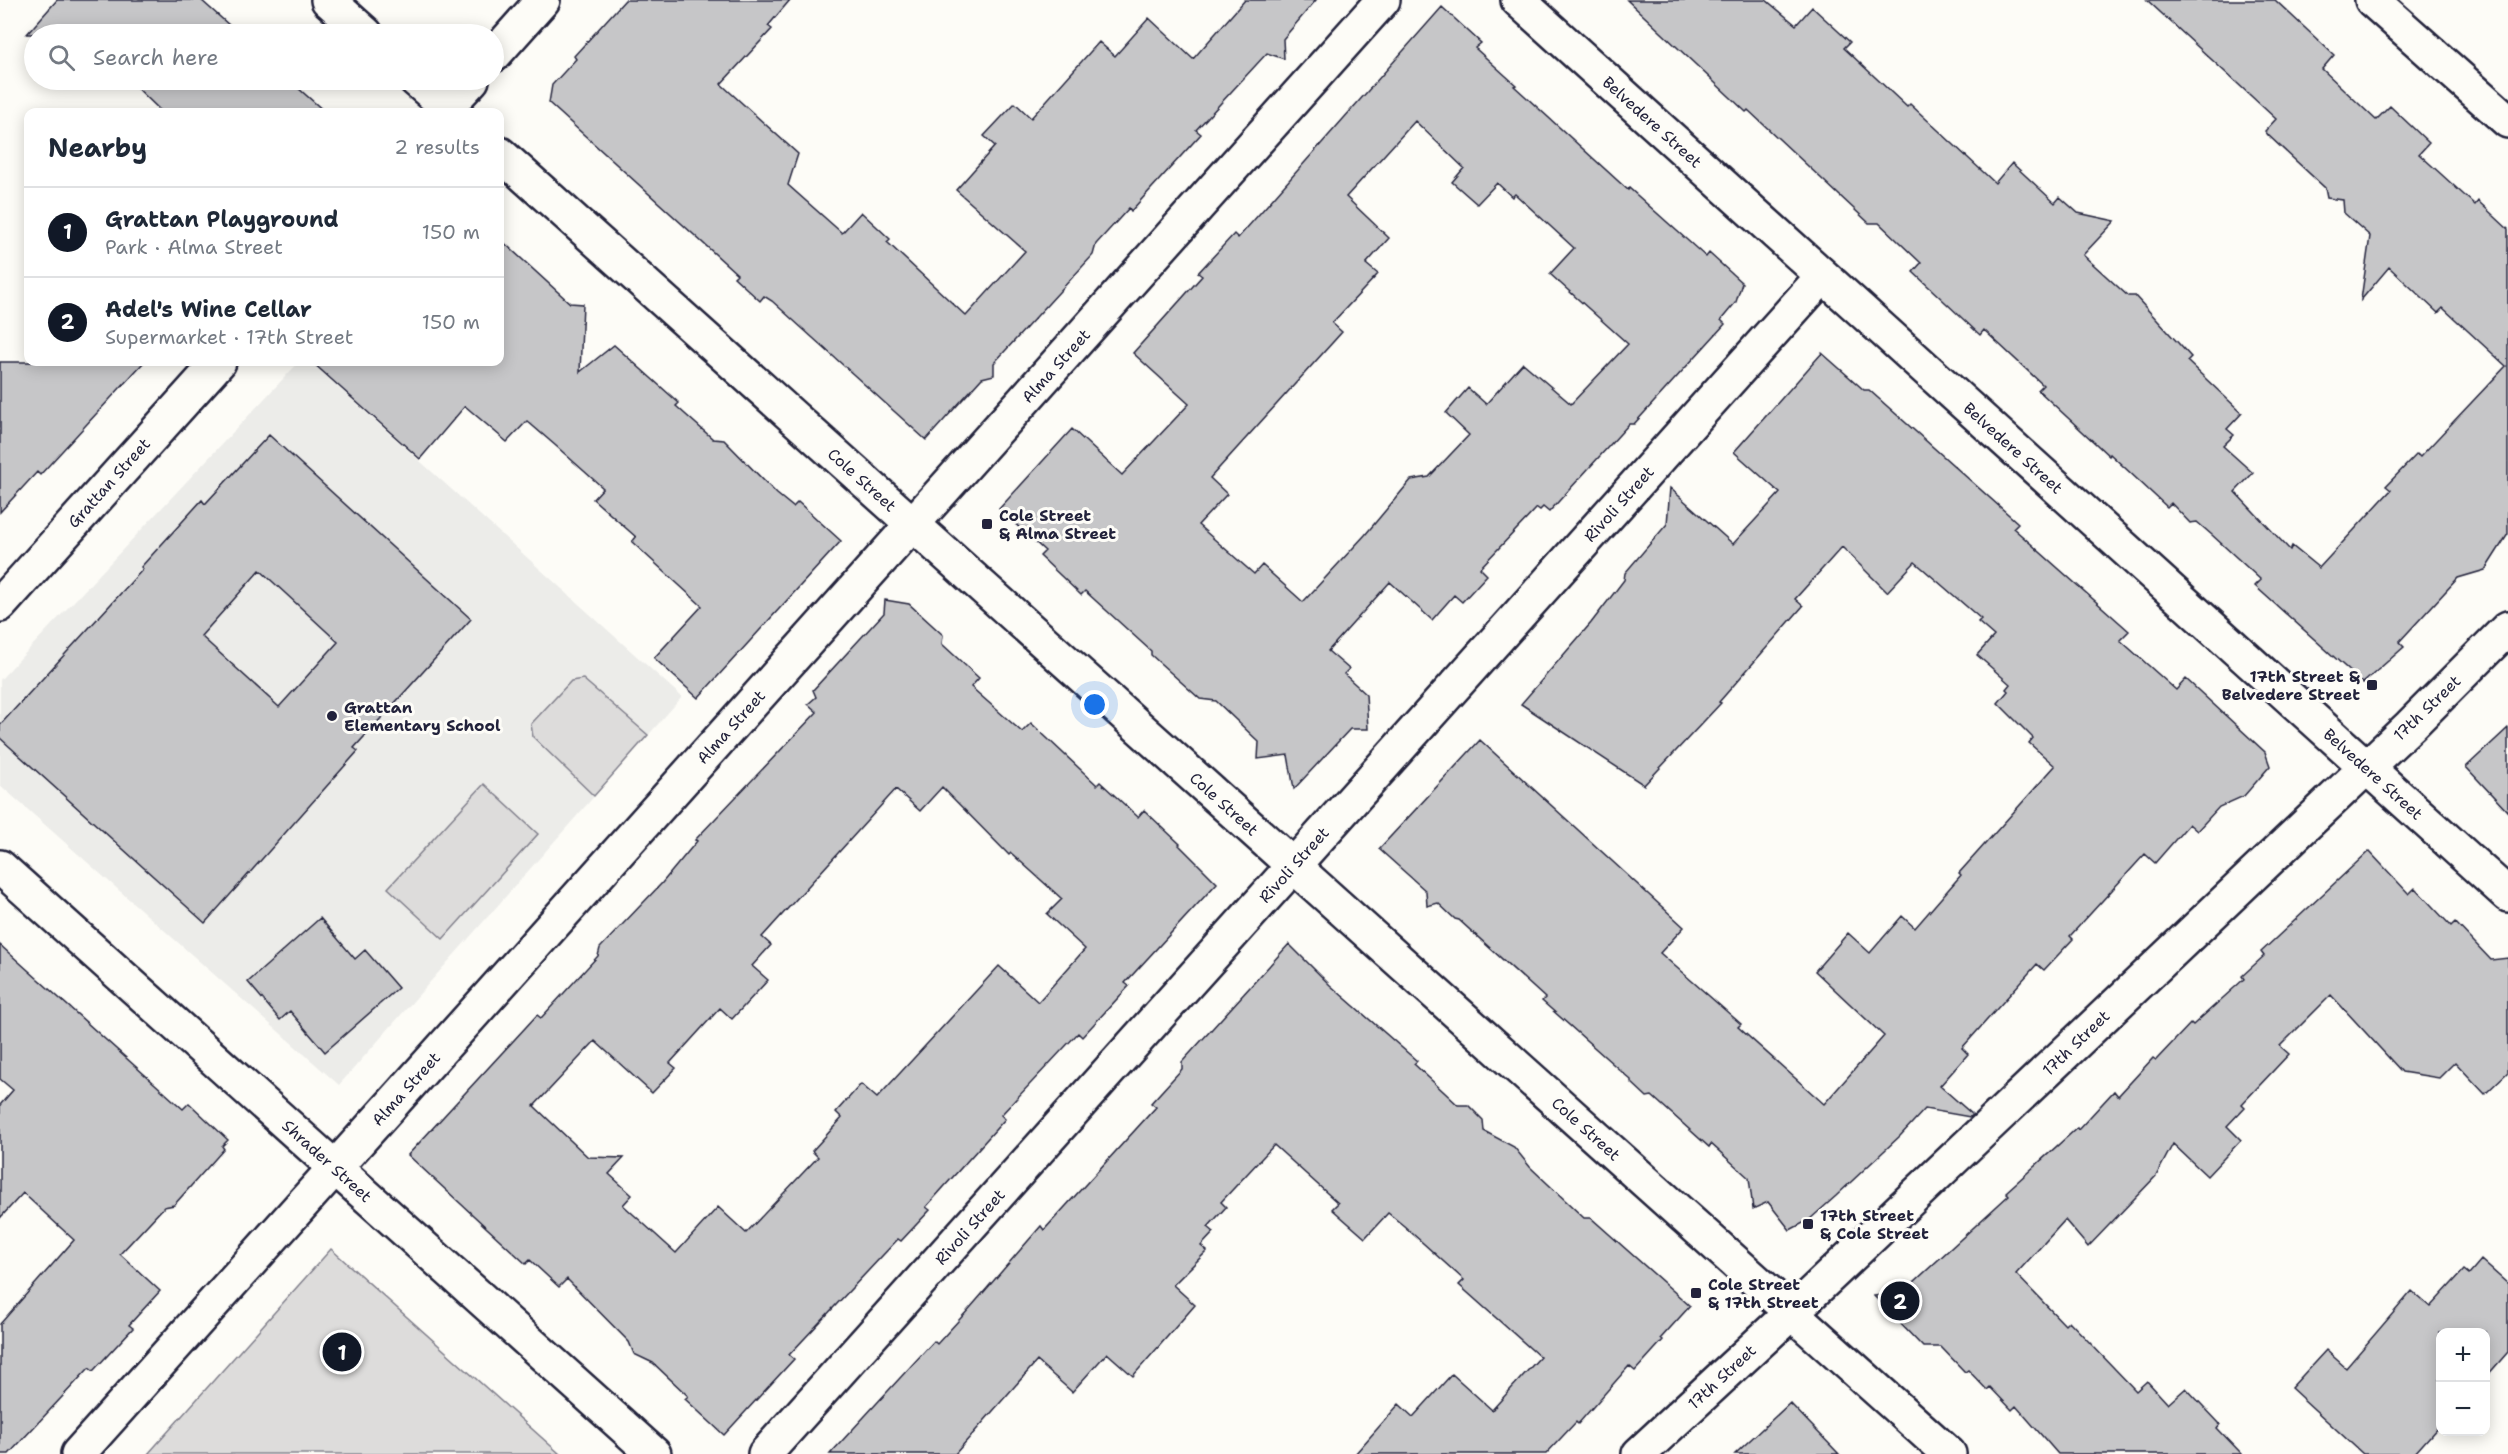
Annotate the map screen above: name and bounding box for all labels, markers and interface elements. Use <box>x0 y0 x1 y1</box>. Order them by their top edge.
search box <box>24 24 504 90</box>
icon: search <box>45 41 78 74</box>
text: Search here <box>93 43 219 72</box>
street label: Belvedere Street <box>1598 72 1706 172</box>
text: Nearby <box>48 130 147 165</box>
text: 2 results <box>394 134 480 160</box>
text: Grattan Playground <box>105 205 339 234</box>
text: 1 <box>63 219 72 245</box>
text: 150 m <box>422 219 480 245</box>
text: Park · Alma Street <box>105 234 283 260</box>
text: Adel's Wine Cellar <box>105 295 312 324</box>
text: 2 <box>61 309 75 335</box>
text: 150 m <box>422 309 480 335</box>
text: Supermarket · 17th Street <box>105 324 354 350</box>
street label: Alma Street <box>1017 325 1095 407</box>
street label: Belvedere Street <box>1959 398 2067 498</box>
street label: Grattan Street <box>63 434 155 532</box>
street label: Cole Street <box>823 444 901 516</box>
street label: Rivoli Street <box>1579 462 1659 546</box>
place label: Cole Street & Alma Street <box>999 505 1116 544</box>
marker: Cole Street & Alma Street <box>980 517 994 531</box>
place label: 17th Street & Belvedere Street <box>2222 666 2360 705</box>
street label: 17th Street <box>2389 671 2465 745</box>
marker: 17th Street & Belvedere Street <box>2365 678 2379 692</box>
street label: Alma Street <box>692 686 770 768</box>
your location <box>1080 690 1109 719</box>
place label: Grattan Elementary School <box>344 697 501 736</box>
marker: Grattan Elementary School <box>325 709 339 723</box>
street label: Belvedere Street <box>2319 724 2427 824</box>
street label: Cole Street <box>1185 768 1263 840</box>
street label: Rivoli Street <box>1254 823 1334 907</box>
street label: 17th Street <box>2038 1006 2114 1080</box>
street label: Alma Street <box>367 1048 445 1130</box>
street label: Cole Street <box>1547 1093 1625 1165</box>
street label: Shrader Street <box>278 1115 376 1207</box>
street label: Rivoli Street <box>930 1185 1010 1269</box>
place label: 17th Street & Cole Street <box>1820 1205 1929 1244</box>
marker: 17th Street & Cole Street <box>1801 1217 1815 1231</box>
place label: Cole Street & 17th Street <box>1708 1274 1819 1313</box>
pin: 2 <box>1880 1278 1920 1324</box>
marker: Cole Street & 17th Street <box>1689 1286 1703 1300</box>
map controls <box>2436 1328 2490 1436</box>
button: + <box>2436 1328 2490 1382</box>
pin: 1 <box>322 1330 362 1374</box>
street label: 17th Street <box>1683 1340 1761 1414</box>
button: − <box>2436 1382 2490 1436</box>

